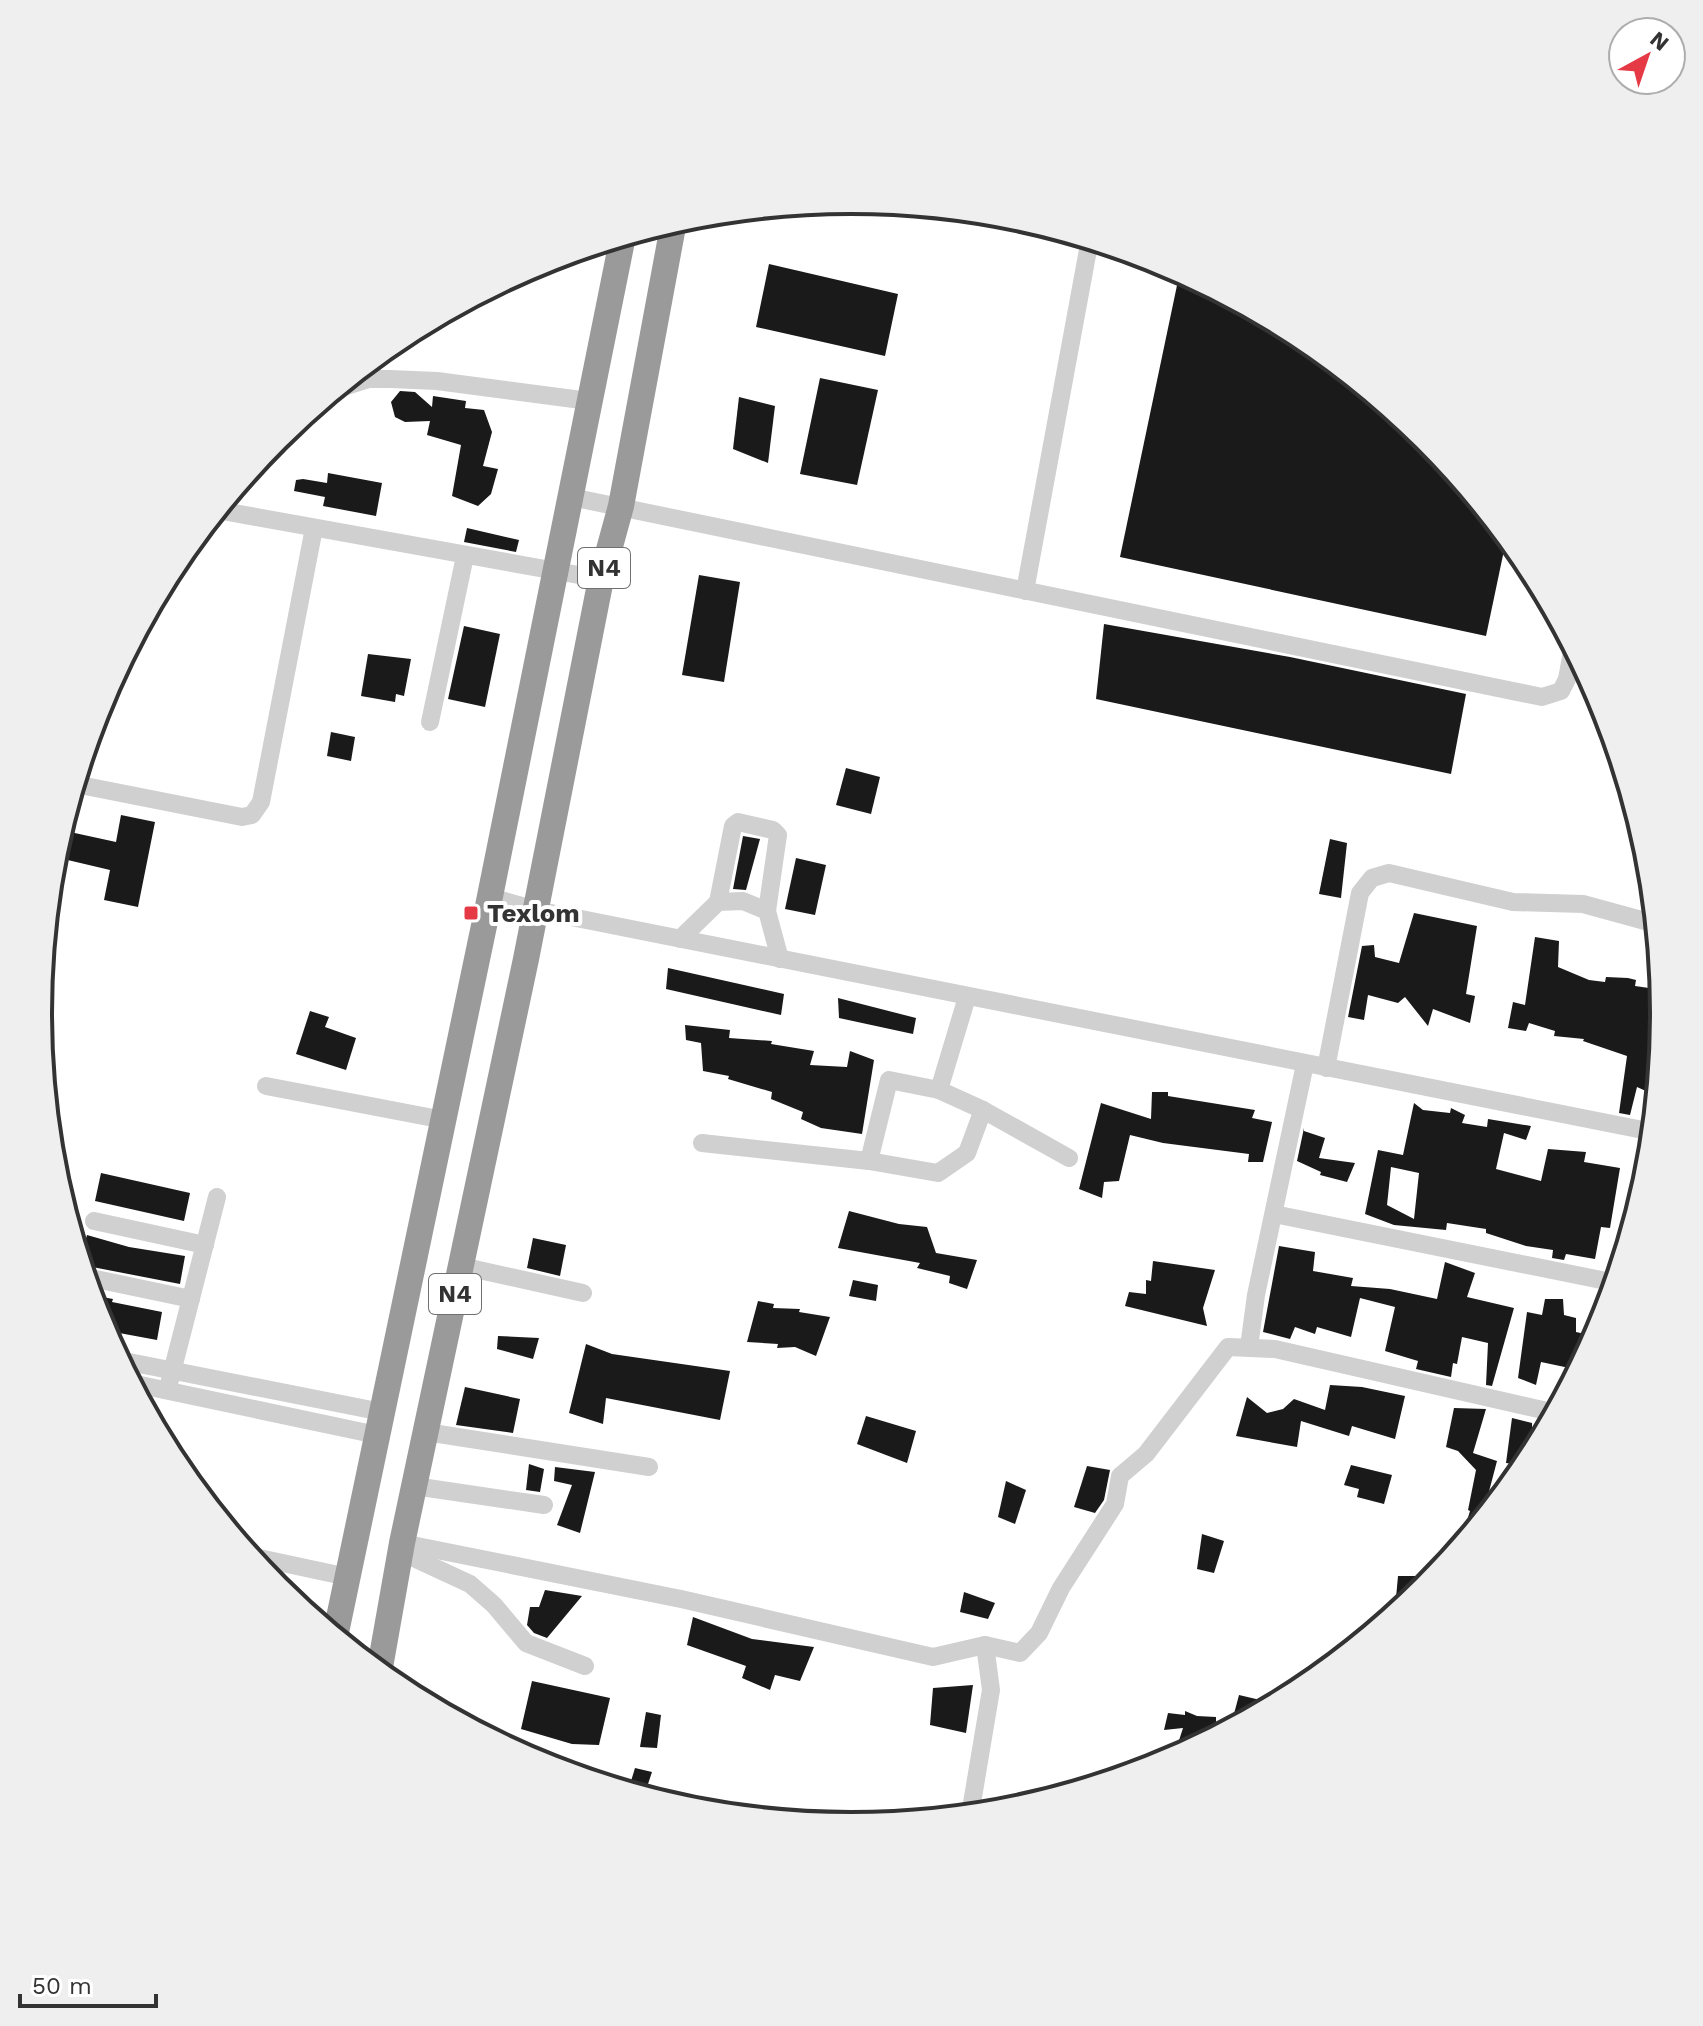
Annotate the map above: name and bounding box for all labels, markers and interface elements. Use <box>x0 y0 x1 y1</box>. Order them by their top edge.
north arrow <box>1607 16 1687 96</box>
text: N <box>1645 26 1674 56</box>
road number: N4 <box>578 548 630 588</box>
place label: Texlom <box>487 898 580 928</box>
marker: Texlom <box>462 904 480 922</box>
road number: N4 <box>429 1274 481 1314</box>
scale bar <box>20 1958 156 2008</box>
text: 50 m <box>32 1972 92 2000</box>

